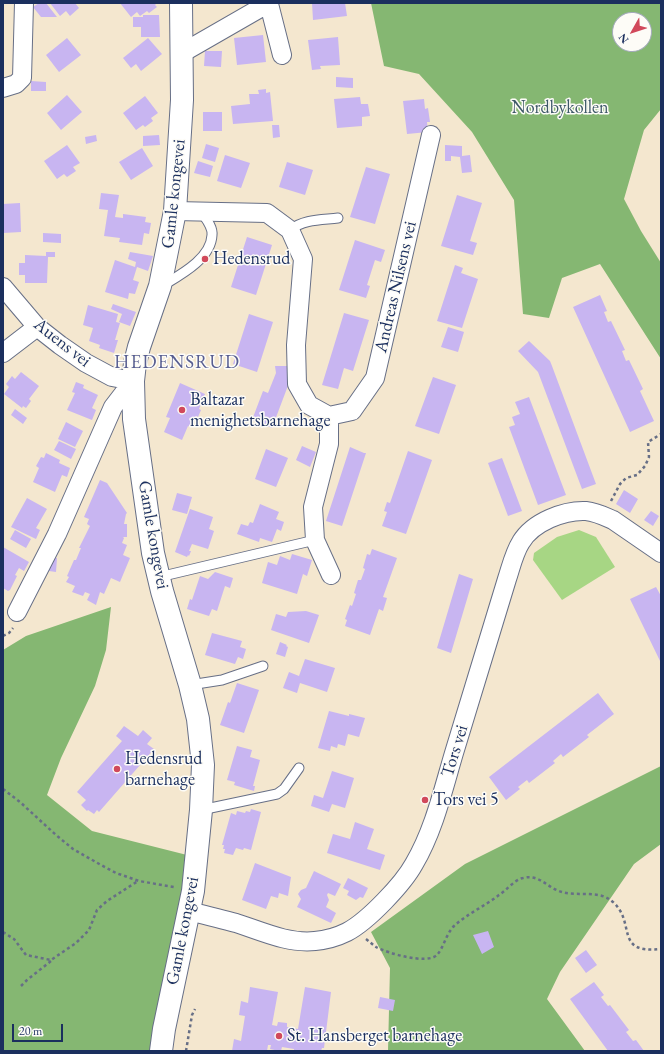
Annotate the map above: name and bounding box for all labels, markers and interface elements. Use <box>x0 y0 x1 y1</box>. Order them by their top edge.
north arrow <box>612 12 652 52</box>
text: N <box>615 31 632 47</box>
park label: Nordbykollen <box>511 97 609 119</box>
street label: Gamle kongevei <box>158 138 190 250</box>
street label: Andreas Nilsens vei <box>370 219 422 355</box>
place label: Hedensrud <box>213 248 290 270</box>
marker: Hedensrud <box>200 254 210 264</box>
street label: Auens vei <box>29 314 95 372</box>
district label: HEDENSRUD <box>114 352 240 374</box>
place label: Baltazar menighetsbarnehage <box>190 389 330 432</box>
marker: Baltazar menighetsbarnehage <box>177 405 187 415</box>
street label: Gamle kongevei <box>133 479 173 591</box>
street label: Tors vei <box>437 722 473 780</box>
place label: Hedensrud barnehage <box>125 748 202 790</box>
marker: Hedensrud barnehage <box>112 764 122 774</box>
place label: Tors vei 5 <box>433 789 499 811</box>
marker: Tors vei 5 <box>420 795 430 805</box>
street label: Gamle kongevei <box>162 875 204 987</box>
scale bar <box>14 1016 65 1042</box>
text: 20 m <box>19 1023 42 1039</box>
place label: St. Hansberget barnehage <box>287 1025 462 1047</box>
marker: St. Hansberget barnehage <box>274 1031 284 1041</box>

